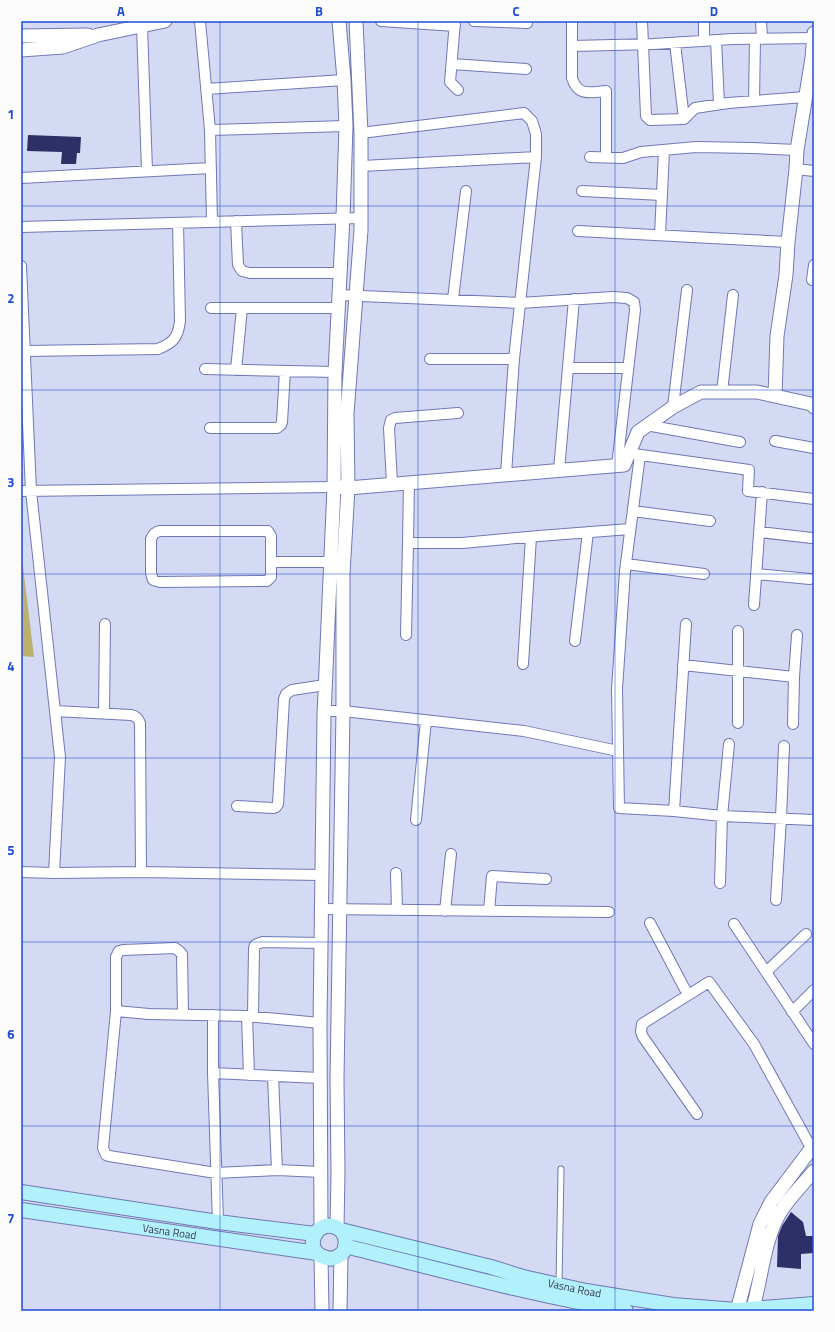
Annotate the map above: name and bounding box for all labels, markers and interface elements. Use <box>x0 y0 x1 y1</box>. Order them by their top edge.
text: A <box>117 1 125 21</box>
text: B <box>315 1 323 21</box>
text: C <box>512 1 520 21</box>
text: D <box>710 1 718 21</box>
text: 1 <box>7 104 15 124</box>
text: 2 <box>7 288 15 308</box>
text: 3 <box>7 472 15 492</box>
text: 4 <box>7 656 15 676</box>
text: 5 <box>7 840 15 860</box>
text: 6 <box>7 1024 15 1044</box>
text: 7 <box>7 1208 15 1228</box>
street label: Vasna Road <box>141 1220 198 1243</box>
street label: Vasna Road <box>546 1275 603 1301</box>

